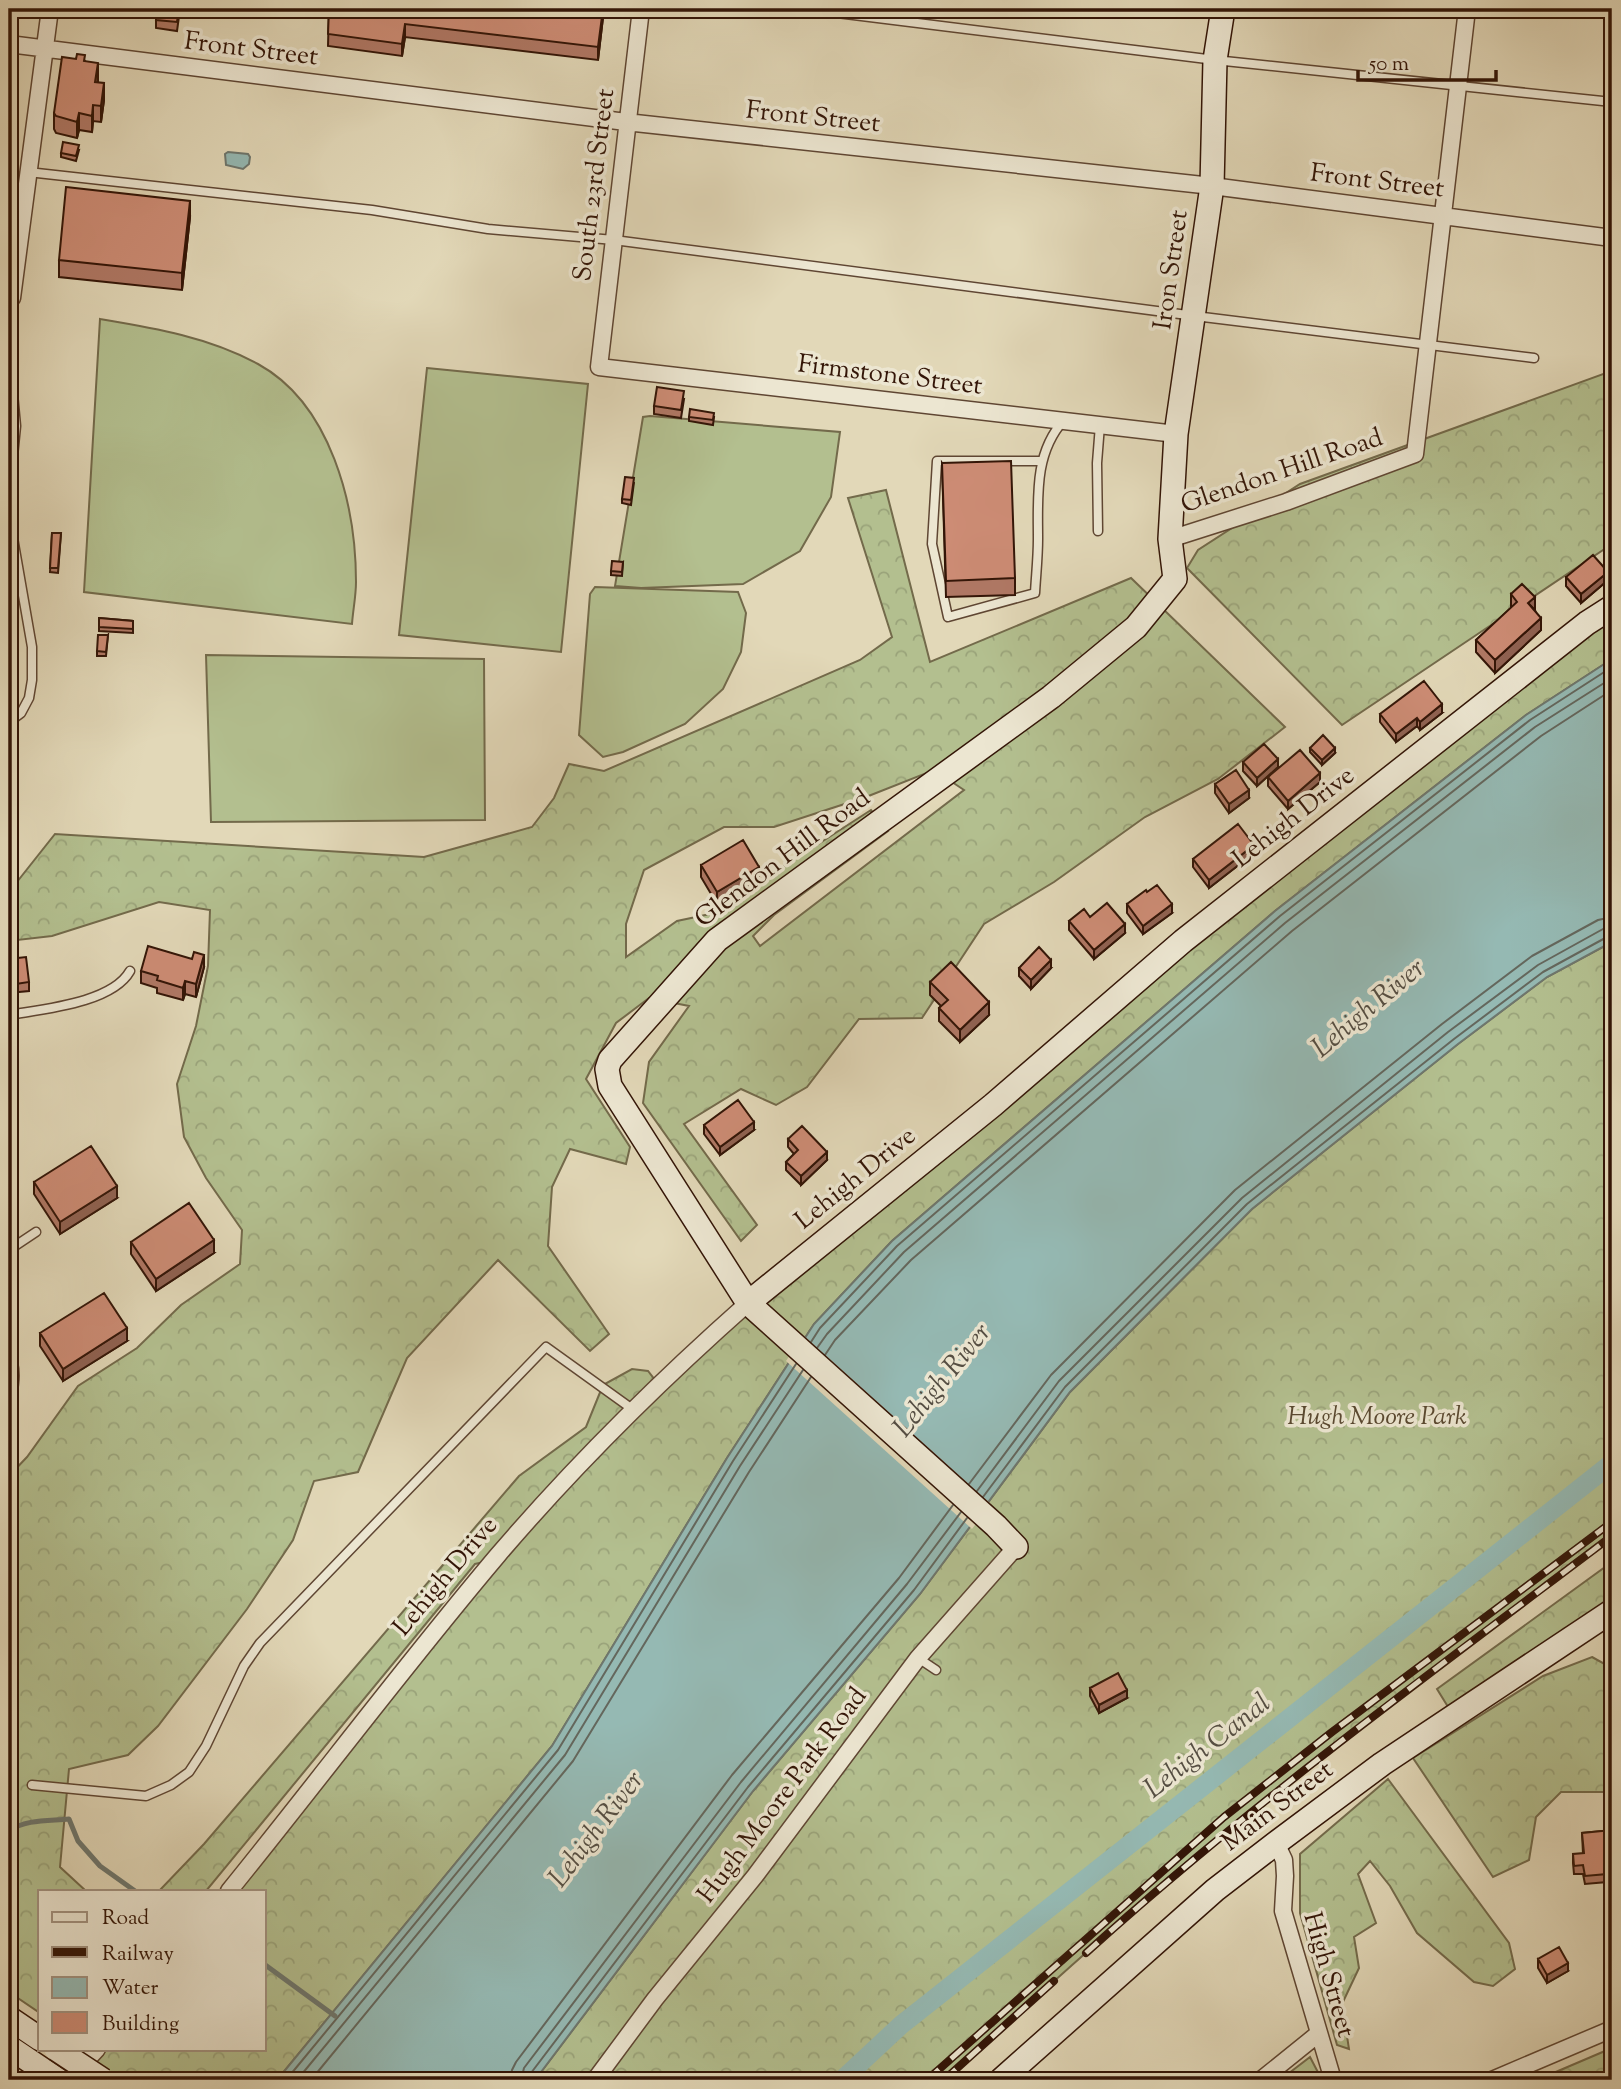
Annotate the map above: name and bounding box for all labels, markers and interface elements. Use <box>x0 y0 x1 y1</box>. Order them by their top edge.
street label: Front Street <box>182 23 320 77</box>
scale bar <box>1358 38 1497 82</box>
text: 50 m <box>1368 50 1409 80</box>
street label: South 23rd Street <box>565 86 625 284</box>
street label: Front Street <box>744 93 882 143</box>
street label: Front Street <box>1308 155 1446 209</box>
street label: Iron Street <box>1145 208 1199 332</box>
street label: Firmstone Street <box>796 346 985 406</box>
street label: Glendon Hill Road <box>1176 420 1388 524</box>
street label: Lehigh Drive <box>1225 758 1363 878</box>
street label: Glendon Hill Road <box>687 780 879 937</box>
water label: Lehigh River <box>1304 950 1434 1068</box>
street label: Lehigh Drive <box>788 1119 924 1239</box>
water label: Lehigh River <box>884 1315 1002 1447</box>
park label: Hugh Moore Park <box>1287 1399 1467 1436</box>
street label: Lehigh Drive <box>385 1509 507 1645</box>
street label: Hugh Moore Park Road <box>689 1680 877 1912</box>
water label: Lehigh Canal <box>1136 1685 1280 1809</box>
street label: Main Street <box>1214 1753 1342 1861</box>
water label: Lehigh River <box>540 1763 654 1897</box>
legend <box>38 1890 266 2050</box>
text: Road <box>102 1904 149 1934</box>
street label: High Street <box>1293 1908 1364 2042</box>
text: Railway <box>102 1940 174 1970</box>
text: Water <box>102 1974 159 2004</box>
text: Building <box>102 2010 179 2040</box>

